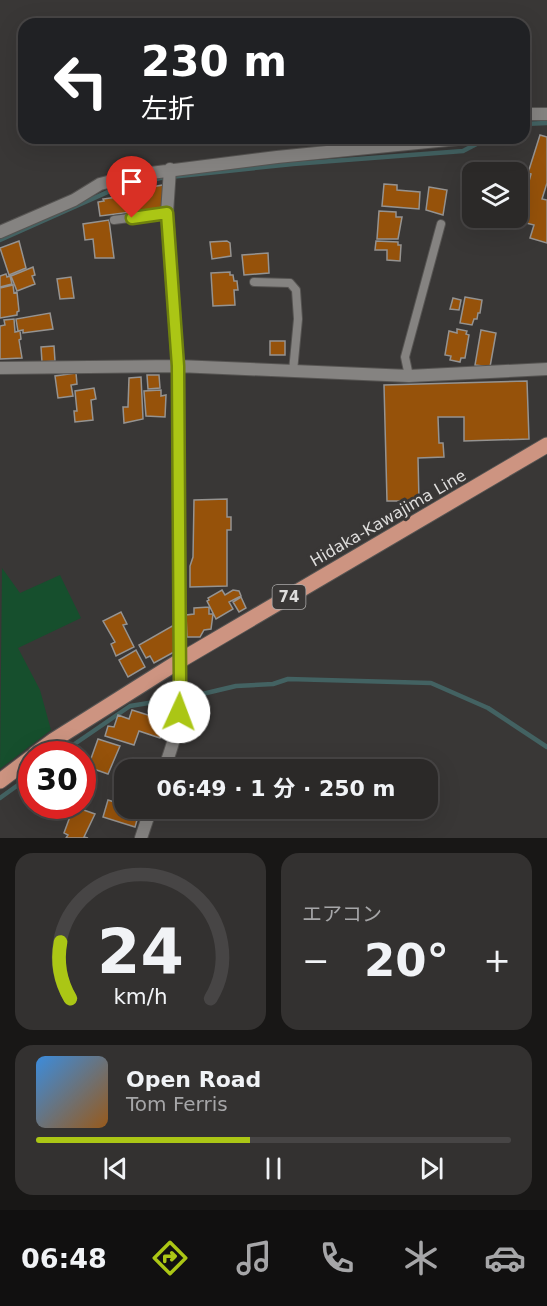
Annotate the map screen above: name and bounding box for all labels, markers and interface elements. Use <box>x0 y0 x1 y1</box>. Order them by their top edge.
text: 230 m <box>141 37 287 86</box>
icon: left <box>42 42 120 120</box>
text: 左折 <box>141 93 195 124</box>
pin <box>106 156 157 218</box>
map controls <box>462 162 528 228</box>
button: layers <box>462 162 528 228</box>
icon: arrive <box>115 165 148 198</box>
street label: Hidaka-Kawajima Line <box>307 466 469 570</box>
road number: 74 <box>272 585 306 609</box>
position arrow <box>147 680 211 744</box>
speed limit sign: 30 <box>18 741 96 819</box>
text: 06:49 · 1 分 · 250 m <box>157 776 395 801</box>
text: エアコン <box>302 902 382 926</box>
text: 24 <box>97 915 184 988</box>
text: 20° <box>364 934 449 987</box>
text: − <box>302 941 330 980</box>
text: + <box>483 941 511 980</box>
text: km/h <box>113 984 168 1009</box>
text: Open Road <box>126 1067 261 1092</box>
text: Tom Ferris <box>126 1092 228 1116</box>
icon: previous <box>99 1152 132 1185</box>
icon: pause <box>257 1152 290 1185</box>
icon: next <box>415 1152 448 1185</box>
icon: directions <box>149 1237 191 1279</box>
icon: music <box>233 1237 275 1279</box>
icon: phone <box>316 1237 358 1279</box>
icon: climate <box>400 1237 442 1279</box>
icon: car <box>484 1237 526 1279</box>
text: 06:48 <box>21 1243 107 1274</box>

